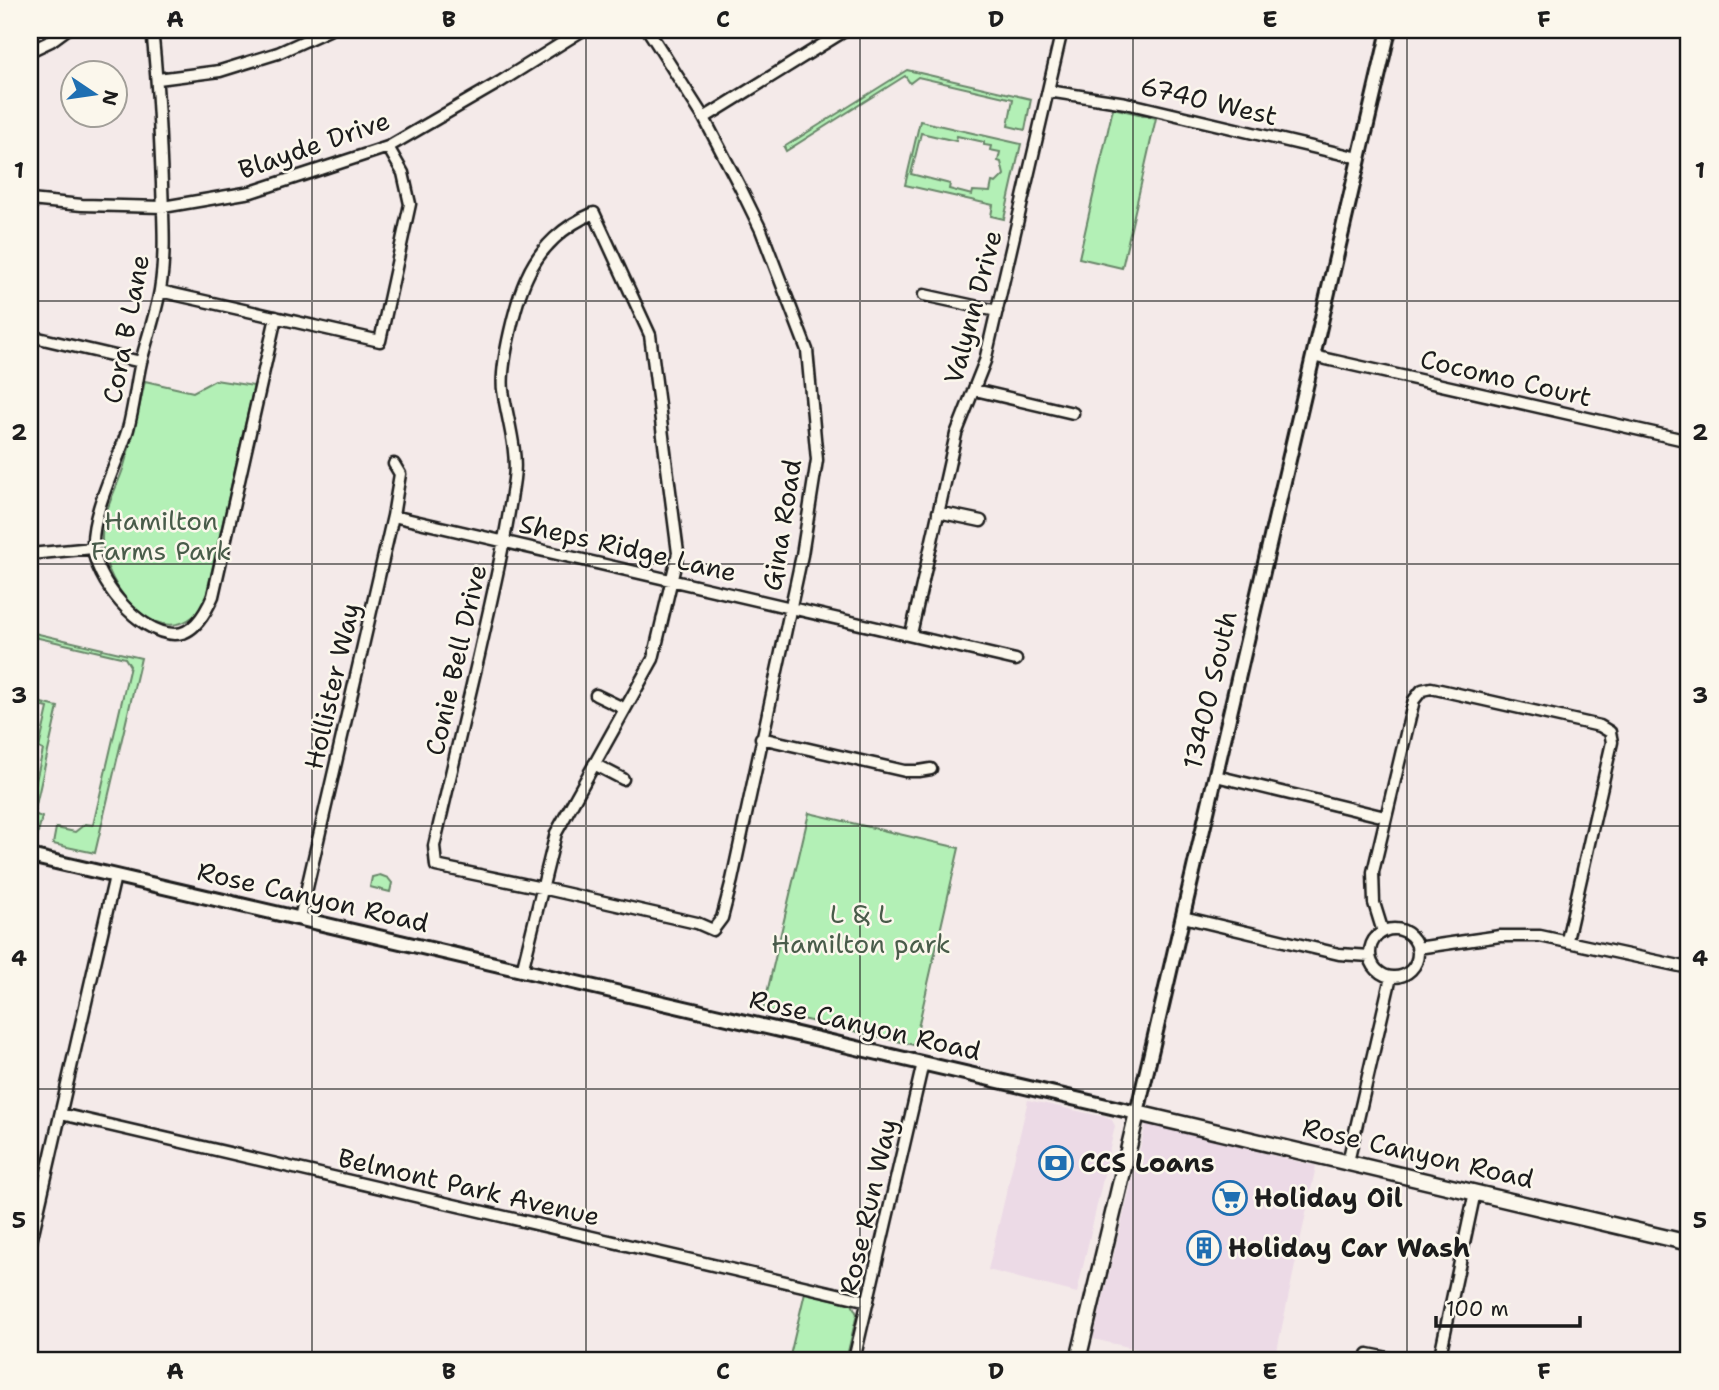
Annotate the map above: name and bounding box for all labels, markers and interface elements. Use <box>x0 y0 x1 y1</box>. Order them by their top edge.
text: A <box>166 4 184 34</box>
text: B <box>442 4 456 34</box>
text: C <box>716 4 730 34</box>
text: D <box>988 4 1004 34</box>
text: E <box>1262 4 1278 34</box>
text: F <box>1537 4 1551 34</box>
north arrow <box>60 60 130 130</box>
street label: 6740 West <box>1137 68 1281 133</box>
text: N <box>96 88 124 108</box>
street label: Blayde Drive <box>233 102 394 187</box>
text: 1 <box>14 155 24 185</box>
text: 1 <box>1695 155 1705 185</box>
street label: Valynn Drive <box>935 226 1010 388</box>
street label: Cora B Lane <box>94 251 157 406</box>
street label: Cocomo Court <box>1417 341 1595 414</box>
text: 2 <box>11 417 27 447</box>
text: 2 <box>1692 417 1708 447</box>
street label: Gina Road <box>754 457 809 593</box>
park label: Hamilton Farms Park <box>91 503 231 568</box>
street label: Sheps Ridge Lane <box>516 505 740 590</box>
street label: Conie Bell Drive <box>417 561 495 759</box>
street label: Hollister Way <box>295 599 368 772</box>
street label: 13400 South <box>1174 607 1245 773</box>
text: 3 <box>11 680 27 710</box>
text: 3 <box>1692 680 1708 710</box>
street label: Rose Canyon Road <box>194 853 432 940</box>
park label: L & L Hamilton park <box>771 896 951 961</box>
text: 4 <box>11 943 27 973</box>
text: 4 <box>1692 943 1708 973</box>
street label: Rose Canyon Road <box>746 981 984 1068</box>
street label: Rose Canyon Road <box>1299 1109 1537 1196</box>
street label: Rose Run Way <box>830 1115 905 1299</box>
street label: Belmont Park Avenue <box>335 1139 603 1234</box>
bank icon: CCS Loans <box>1037 1144 1075 1182</box>
place label: CCS Loans <box>1080 1145 1215 1180</box>
supermarket icon: Holiday Oil <box>1211 1179 1249 1217</box>
place label: Holiday Oil <box>1254 1180 1403 1215</box>
text: 5 <box>12 1205 26 1235</box>
text: 5 <box>1693 1205 1707 1235</box>
building icon: Holiday Car Wash <box>1185 1229 1223 1267</box>
place label: Holiday Car Wash <box>1228 1230 1470 1265</box>
scale bar <box>1436 1285 1579 1329</box>
text: 100 m <box>1446 1295 1509 1323</box>
text: A <box>166 1356 184 1386</box>
text: B <box>442 1356 456 1386</box>
text: C <box>716 1356 730 1386</box>
text: D <box>988 1356 1004 1386</box>
text: E <box>1262 1356 1278 1386</box>
text: F <box>1537 1356 1551 1386</box>

